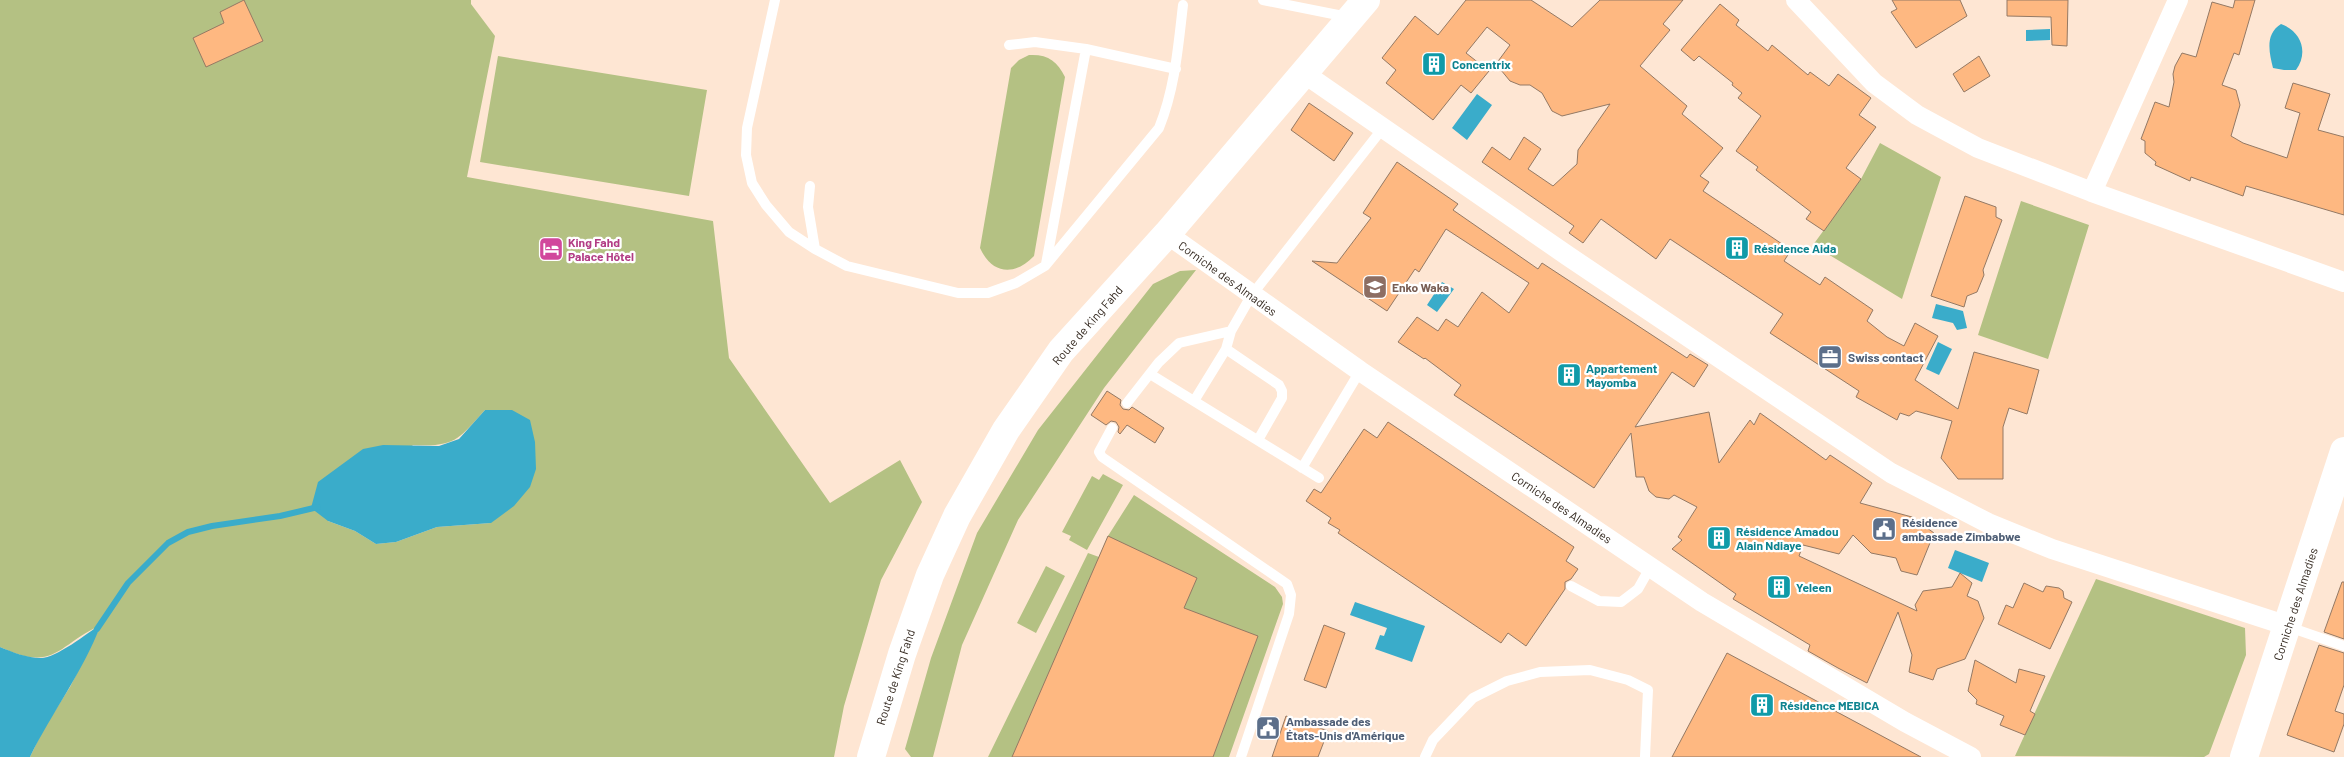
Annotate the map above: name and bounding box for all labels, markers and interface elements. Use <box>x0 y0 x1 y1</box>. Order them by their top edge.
building icon: Concentrix <box>1421 51 1447 77</box>
place label: Concentrix <box>1452 57 1511 71</box>
place label: King Fahd Palace Hôtel <box>568 235 634 263</box>
building icon: Résidence Aida <box>1724 235 1750 261</box>
hotel icon: King Fahd Palace Hôtel <box>538 236 564 262</box>
street label: Corniche des Almadies <box>1176 238 1280 318</box>
place label: Résidence Aida <box>1754 241 1836 255</box>
school or university icon: Enko Waka <box>1362 274 1388 300</box>
place label: Enko Waka <box>1392 280 1449 294</box>
street label: Route de King Fahd <box>1049 283 1125 367</box>
office icon: Swiss contact <box>1817 344 1843 370</box>
place label: Swiss contact <box>1848 350 1924 364</box>
place label: Appartement Mayomba <box>1586 361 1658 389</box>
building icon: Appartement Mayomba <box>1556 362 1582 388</box>
street label: Corniche des Almadies <box>1509 468 1615 546</box>
place label: Résidence ambassade Zimbabwe <box>1902 515 2021 543</box>
public building icon: Résidence ambassade Zimbabwe <box>1871 516 1897 542</box>
place label: Résidence Amadou Alain Ndiaye <box>1736 524 1838 552</box>
building icon: Résidence Amadou Alain Ndiaye <box>1706 525 1732 551</box>
street label: Corniche des Almadies <box>2270 546 2320 662</box>
building icon: Yeleen <box>1766 574 1792 600</box>
place label: Yeleen <box>1796 580 1832 594</box>
street label: Route de King Fahd <box>873 627 917 727</box>
building icon: Résidence MEBICA <box>1749 692 1775 718</box>
place label: Résidence MEBICA <box>1780 698 1879 712</box>
place label: Ambassade des États-Unis d'Amérique <box>1286 714 1405 742</box>
public building icon: Ambassade des États-Unis d'Amérique <box>1255 715 1281 741</box>

